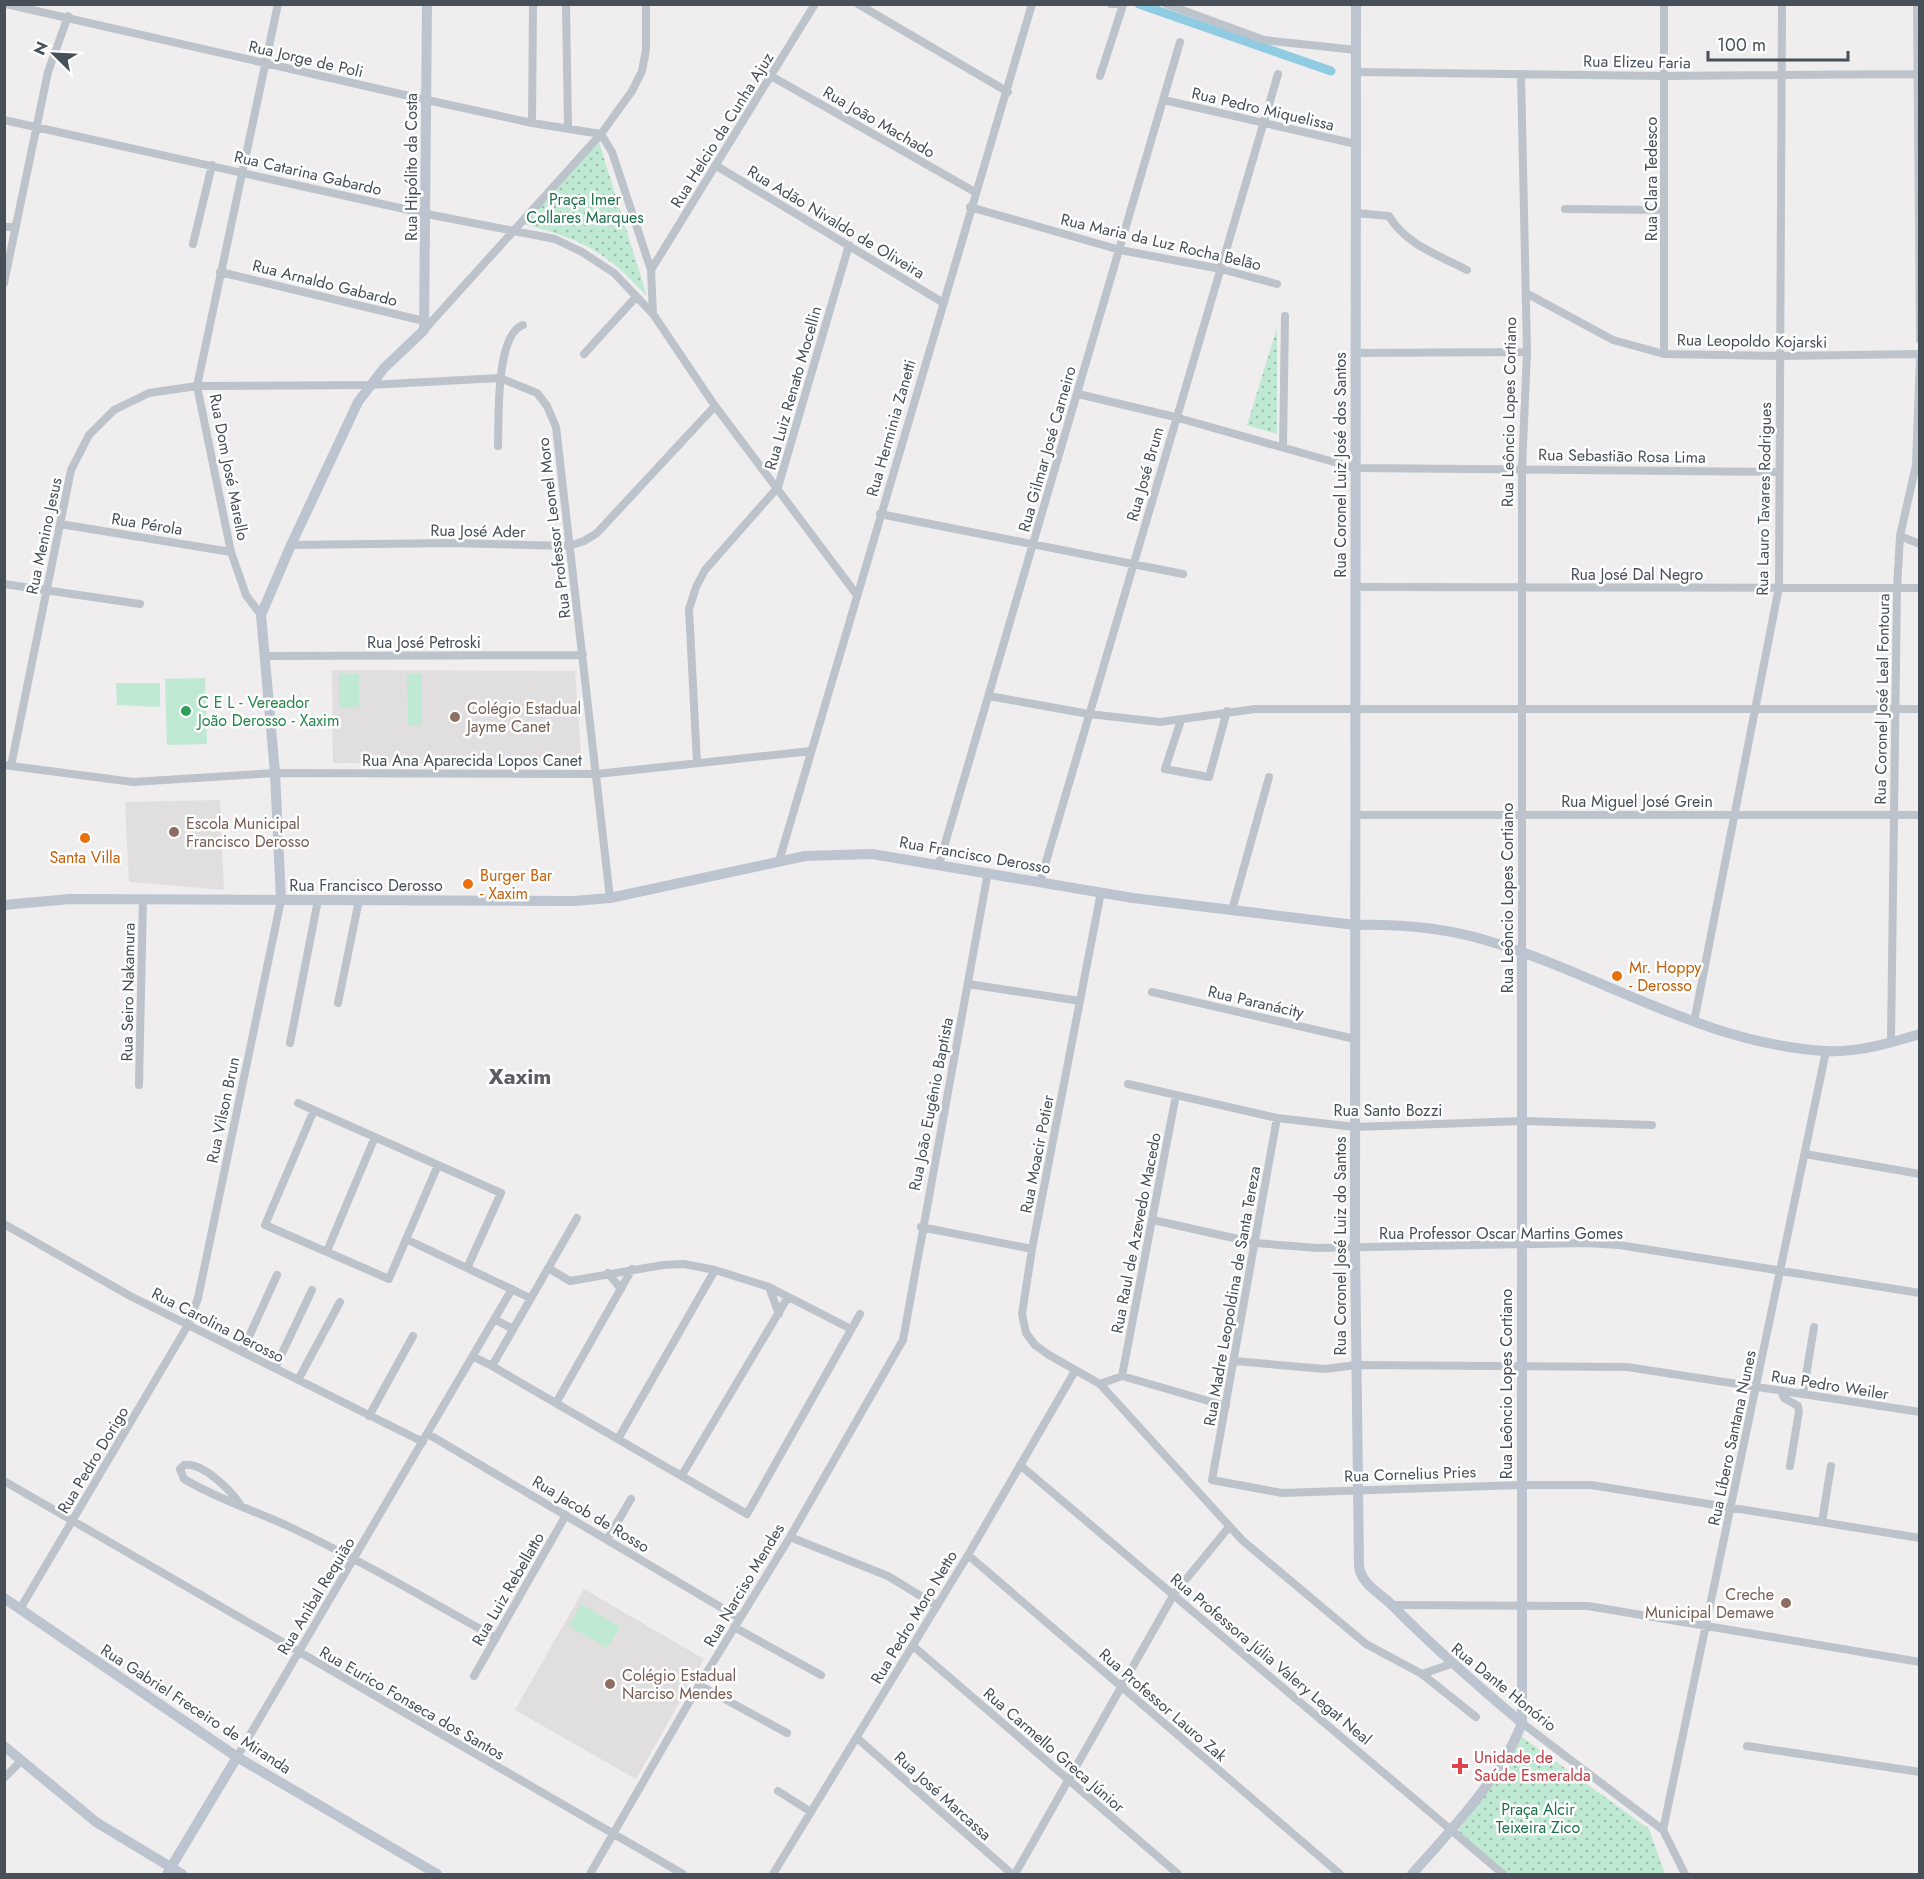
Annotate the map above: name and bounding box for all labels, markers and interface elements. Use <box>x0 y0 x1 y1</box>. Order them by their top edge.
north arrow <box>24 24 84 84</box>
scale bar <box>1708 24 1848 62</box>
text: 100 m <box>1717 32 1766 58</box>
street label: Rua Jorge de Poli <box>246 35 366 83</box>
text: N <box>28 38 54 59</box>
street label: Rua Helcio da Cunha Ajuz <box>665 47 780 212</box>
street label: Rua Elizeu Faria <box>1583 50 1691 74</box>
street label: Rua João Machado <box>819 81 940 164</box>
street label: Rua Pedro Miquelissa <box>1189 81 1337 137</box>
street label: Rua Hipólito da Costa <box>400 93 423 241</box>
street label: Rua Clara Tedesco <box>1640 117 1663 241</box>
street label: Rua Catarina Gabardo <box>232 145 384 201</box>
street label: Rua Adão Nivaldo de Oliveira <box>743 160 929 284</box>
park label: Praça Imer Collares Marques <box>526 188 644 229</box>
street label: Rua Maria da Luz Rocha Belão <box>1058 208 1264 276</box>
street label: Rua Arnaldo Gabardo <box>250 254 400 312</box>
street label: Rua Luiz Renato Mocellin <box>759 303 827 473</box>
street label: Rua Leôncio Lopes Cortiano <box>1496 316 1522 507</box>
street label: Rua Leopoldo Kojarski <box>1677 328 1827 354</box>
street label: Rua Coronel Luiz José dos Santos <box>1329 352 1352 578</box>
street label: Rua Herminia Zanetti <box>860 357 922 499</box>
street label: Rua Gilmar José Carneiro <box>1012 363 1082 535</box>
street label: Rua Dom José Marello <box>203 392 255 543</box>
street label: Rua Lauro Tavares Rodrigues <box>1751 402 1777 596</box>
street label: Rua José Brum <box>1121 424 1169 524</box>
street label: Rua Professor Leonel Moro <box>531 436 577 620</box>
street label: Rua Sebastião Rosa Lima <box>1538 443 1706 469</box>
street label: Rua Menino Jesus <box>20 475 68 597</box>
street label: Rua Pérola <box>110 507 184 541</box>
street label: Rua José Ader <box>430 519 526 543</box>
street label: Rua José Dal Negro <box>1571 563 1704 586</box>
street label: Rua Coronel José Leal Fontoura <box>1869 593 1895 805</box>
street label: Rua José Petroski <box>367 631 481 654</box>
place label: C E L - Vereador João Derosso - Xaxim <box>196 691 340 732</box>
place label: Colégio Estadual Jayme Canet <box>465 697 581 738</box>
marker: C E L - Vereador João Derosso - Xaxim <box>179 704 193 718</box>
marker: Colégio Estadual Jayme Canet <box>448 710 462 724</box>
street label: Rua Ana Aparecida Lopos Canet <box>362 749 582 772</box>
street label: Rua Miguel José Grein <box>1561 790 1713 813</box>
street label: Rua Leôncio Lopes Cortiano <box>1496 803 1519 993</box>
place label: Escola Municipal Francisco Derosso <box>186 812 310 853</box>
marker: Escola Municipal Francisco Derosso <box>167 825 181 839</box>
street label: Rua Francisco Derosso <box>898 830 1053 880</box>
marker: Santa Villa <box>78 831 92 845</box>
place label: Santa Villa <box>50 846 120 869</box>
place label: Burger Bar - Xaxim <box>480 864 553 905</box>
street label: Rua Francisco Derosso <box>289 874 443 897</box>
marker: Burger Bar - Xaxim <box>461 877 475 891</box>
street label: Rua Seiro Nakamura <box>115 922 141 1062</box>
place label: Mr. Hoppy - Derosso <box>1629 956 1702 997</box>
marker: Mr. Hoppy - Derosso <box>1610 969 1624 983</box>
street label: Rua Paranácity <box>1206 980 1307 1024</box>
street label: Rua João Eugênio Baptista <box>903 1015 959 1193</box>
street label: Rua Vilson Brun <box>201 1055 245 1165</box>
district label: Xaxim <box>489 1060 551 1092</box>
street label: Rua Moacir Potier <box>1014 1092 1060 1215</box>
street label: Rua Santo Bozzi <box>1334 1099 1442 1122</box>
street label: Rua Raul de Azevedo Macedo <box>1105 1130 1167 1335</box>
street label: Rua Coronel José Luiz do Santos <box>1329 1137 1352 1355</box>
street label: Rua Madre Leopoldina de Santa Tereza <box>1198 1164 1266 1428</box>
street label: Rua Professor Oscar Martins Gomes <box>1379 1222 1623 1245</box>
street label: Rua Carolina Derosso <box>148 1282 288 1369</box>
street label: Rua Leôncio Lopes Cortiano <box>1495 1289 1518 1479</box>
street label: Rua Líbero Santana Nunes <box>1702 1348 1762 1528</box>
street label: Rua Pedro Weiler <box>1770 1364 1891 1406</box>
street label: Rua Pedro Dorigo <box>52 1402 134 1518</box>
street label: Rua Cornelius Pries <box>1344 1460 1476 1488</box>
street label: Rua Jacob de Rosso <box>528 1470 654 1558</box>
street label: Rua Narciso Mendes <box>698 1519 790 1651</box>
street label: Rua Luiz Rebellatto <box>466 1528 550 1650</box>
street label: Rua Anibal Requião <box>272 1533 360 1659</box>
street label: Rua Pedro Moro Netto <box>865 1546 963 1688</box>
street label: Rua Professora Júlia Valery Legat Neal <box>1165 1568 1377 1750</box>
place label: Creche Municipal Demawe <box>1645 1583 1774 1624</box>
marker: Creche Municipal Demawe <box>1779 1596 1793 1610</box>
street label: Rua Dante Honório <box>1446 1637 1562 1737</box>
street label: Rua Gabriel Freceiro de Miranda <box>96 1639 296 1779</box>
street label: Rua Eurico Fonseca dos Santos <box>315 1640 509 1766</box>
street label: Rua Professor Lauro Zak <box>1094 1643 1233 1768</box>
place label: Colégio Estadual Narciso Mendes <box>622 1664 736 1705</box>
marker: Colégio Estadual Narciso Mendes <box>603 1677 617 1691</box>
street label: Rua Carmello Greca Júnior <box>978 1682 1130 1818</box>
street label: Rua José Marcassa <box>889 1746 997 1846</box>
place label: Unidade de Saúde Esmeralda <box>1474 1746 1591 1787</box>
marker: Unidade de Saúde Esmeralda <box>1451 1757 1469 1775</box>
park label: Praça Alcir Teixeira Zico <box>1496 1798 1580 1839</box>

